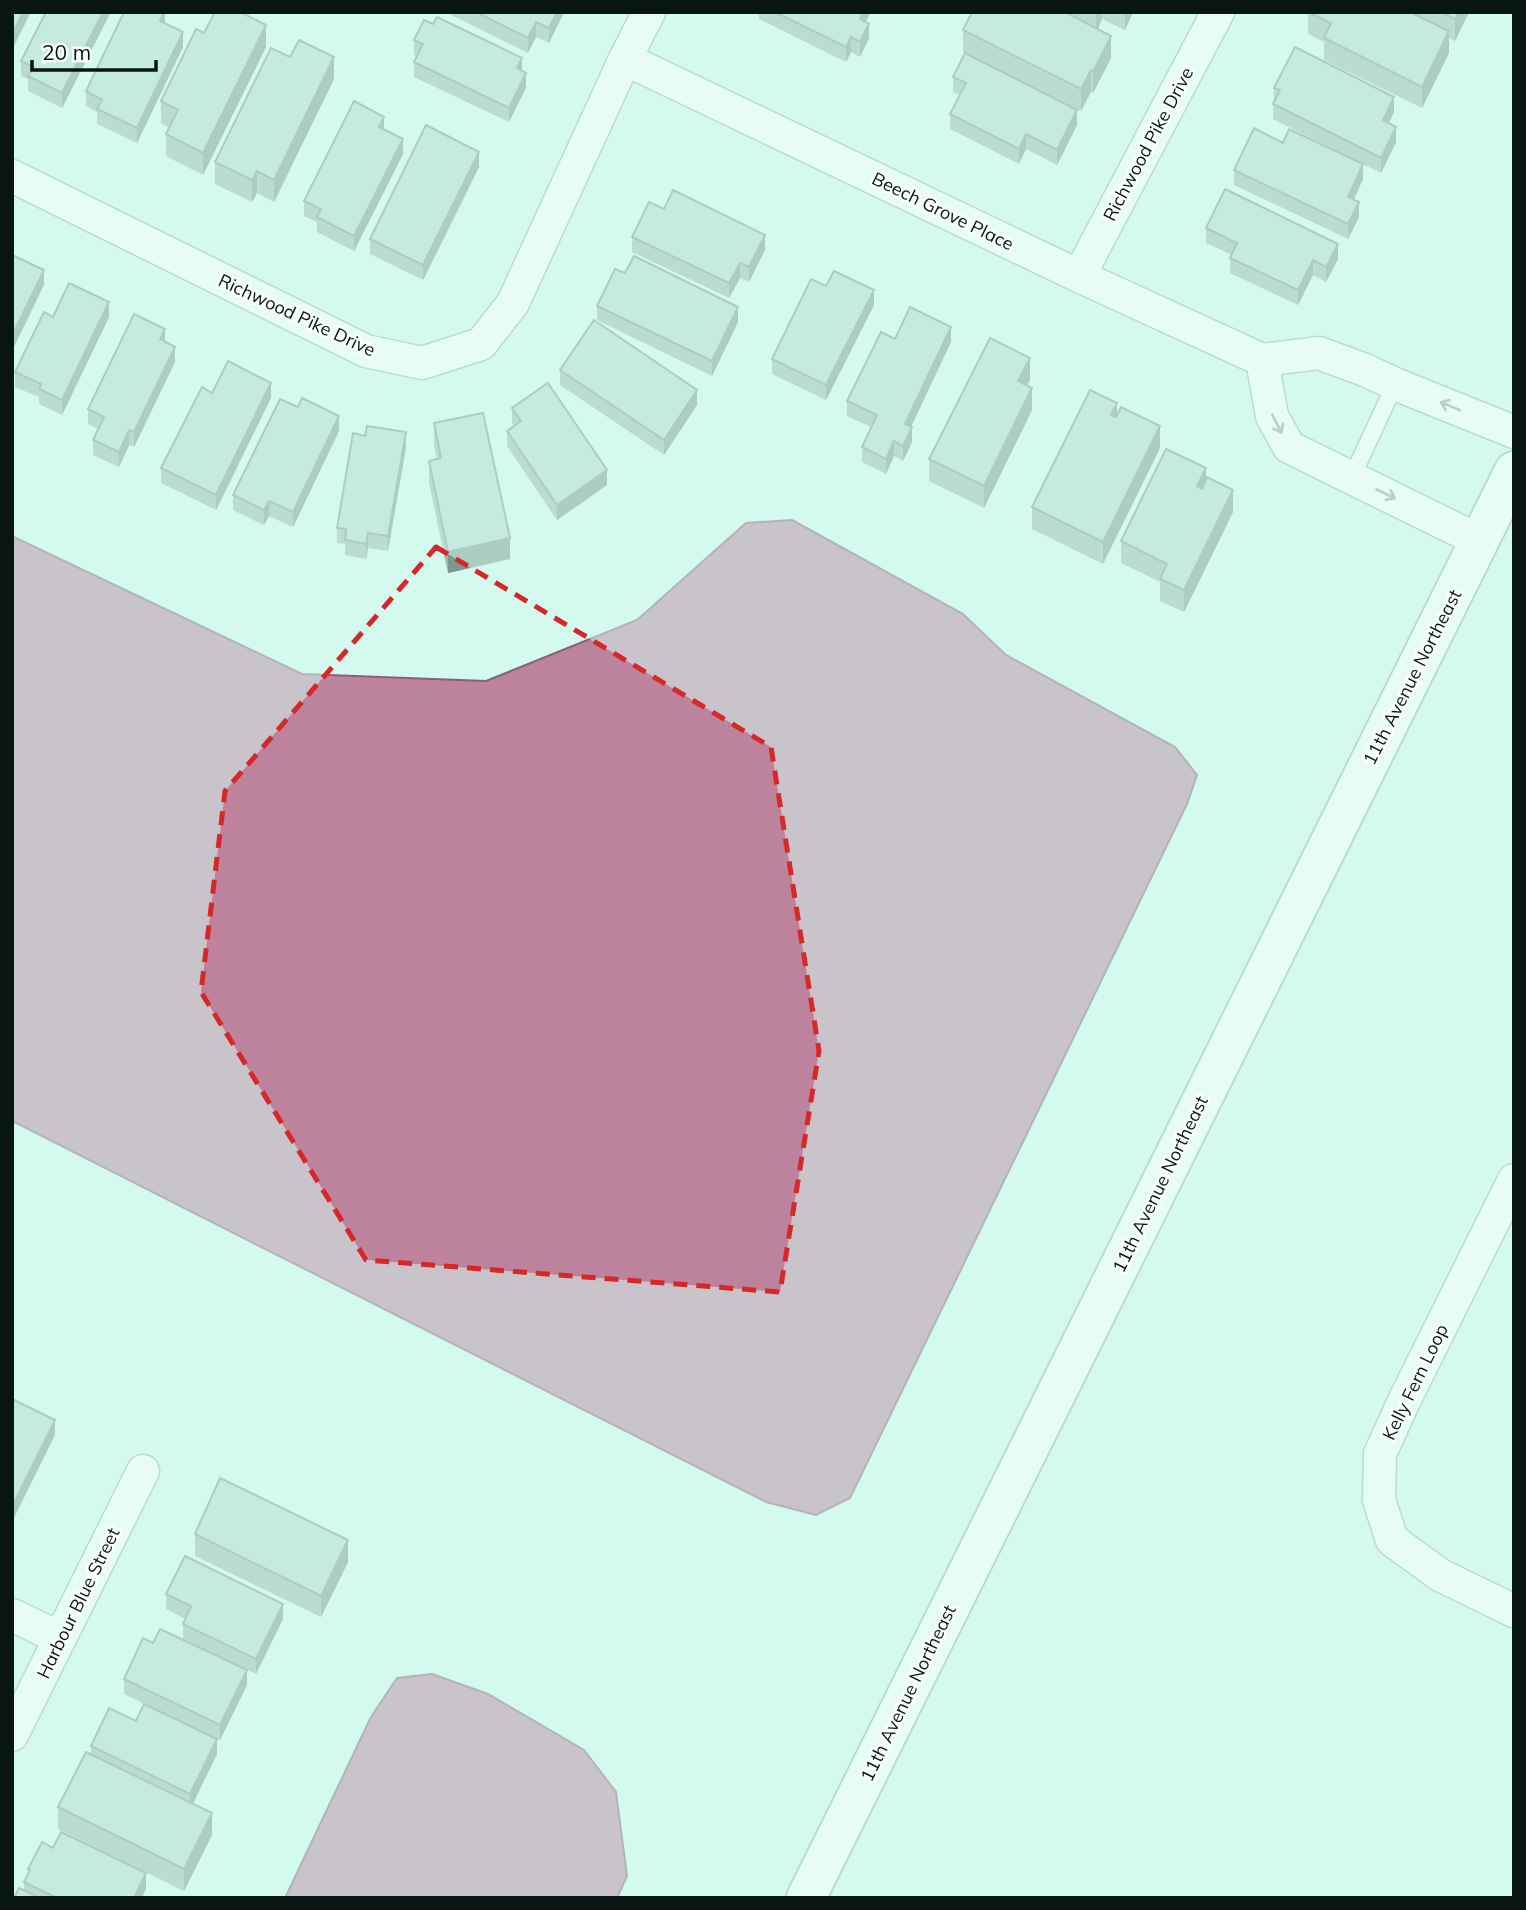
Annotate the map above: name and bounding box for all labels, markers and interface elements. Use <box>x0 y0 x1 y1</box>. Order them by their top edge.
scale bar <box>32 28 156 72</box>
text: 20 m <box>42 39 91 65</box>
street label: Richwood Pike Drive <box>1098 63 1198 225</box>
street label: Beech Grove Place <box>868 167 1018 255</box>
street label: Richwood Pike Drive <box>215 269 379 361</box>
one-way arrow <box>1440 399 1462 412</box>
one-way arrow <box>1270 413 1284 434</box>
one-way arrow <box>1375 488 1396 502</box>
street label: 11th Avenue Northeast <box>1358 585 1466 769</box>
street label: 11th Avenue Northeast <box>1107 1092 1213 1276</box>
street label: Kelly Fern Loop <box>1377 1320 1453 1444</box>
street label: Harbour Blue Street <box>31 1524 125 1682</box>
street label: 11th Avenue Northeast <box>855 1601 961 1785</box>

